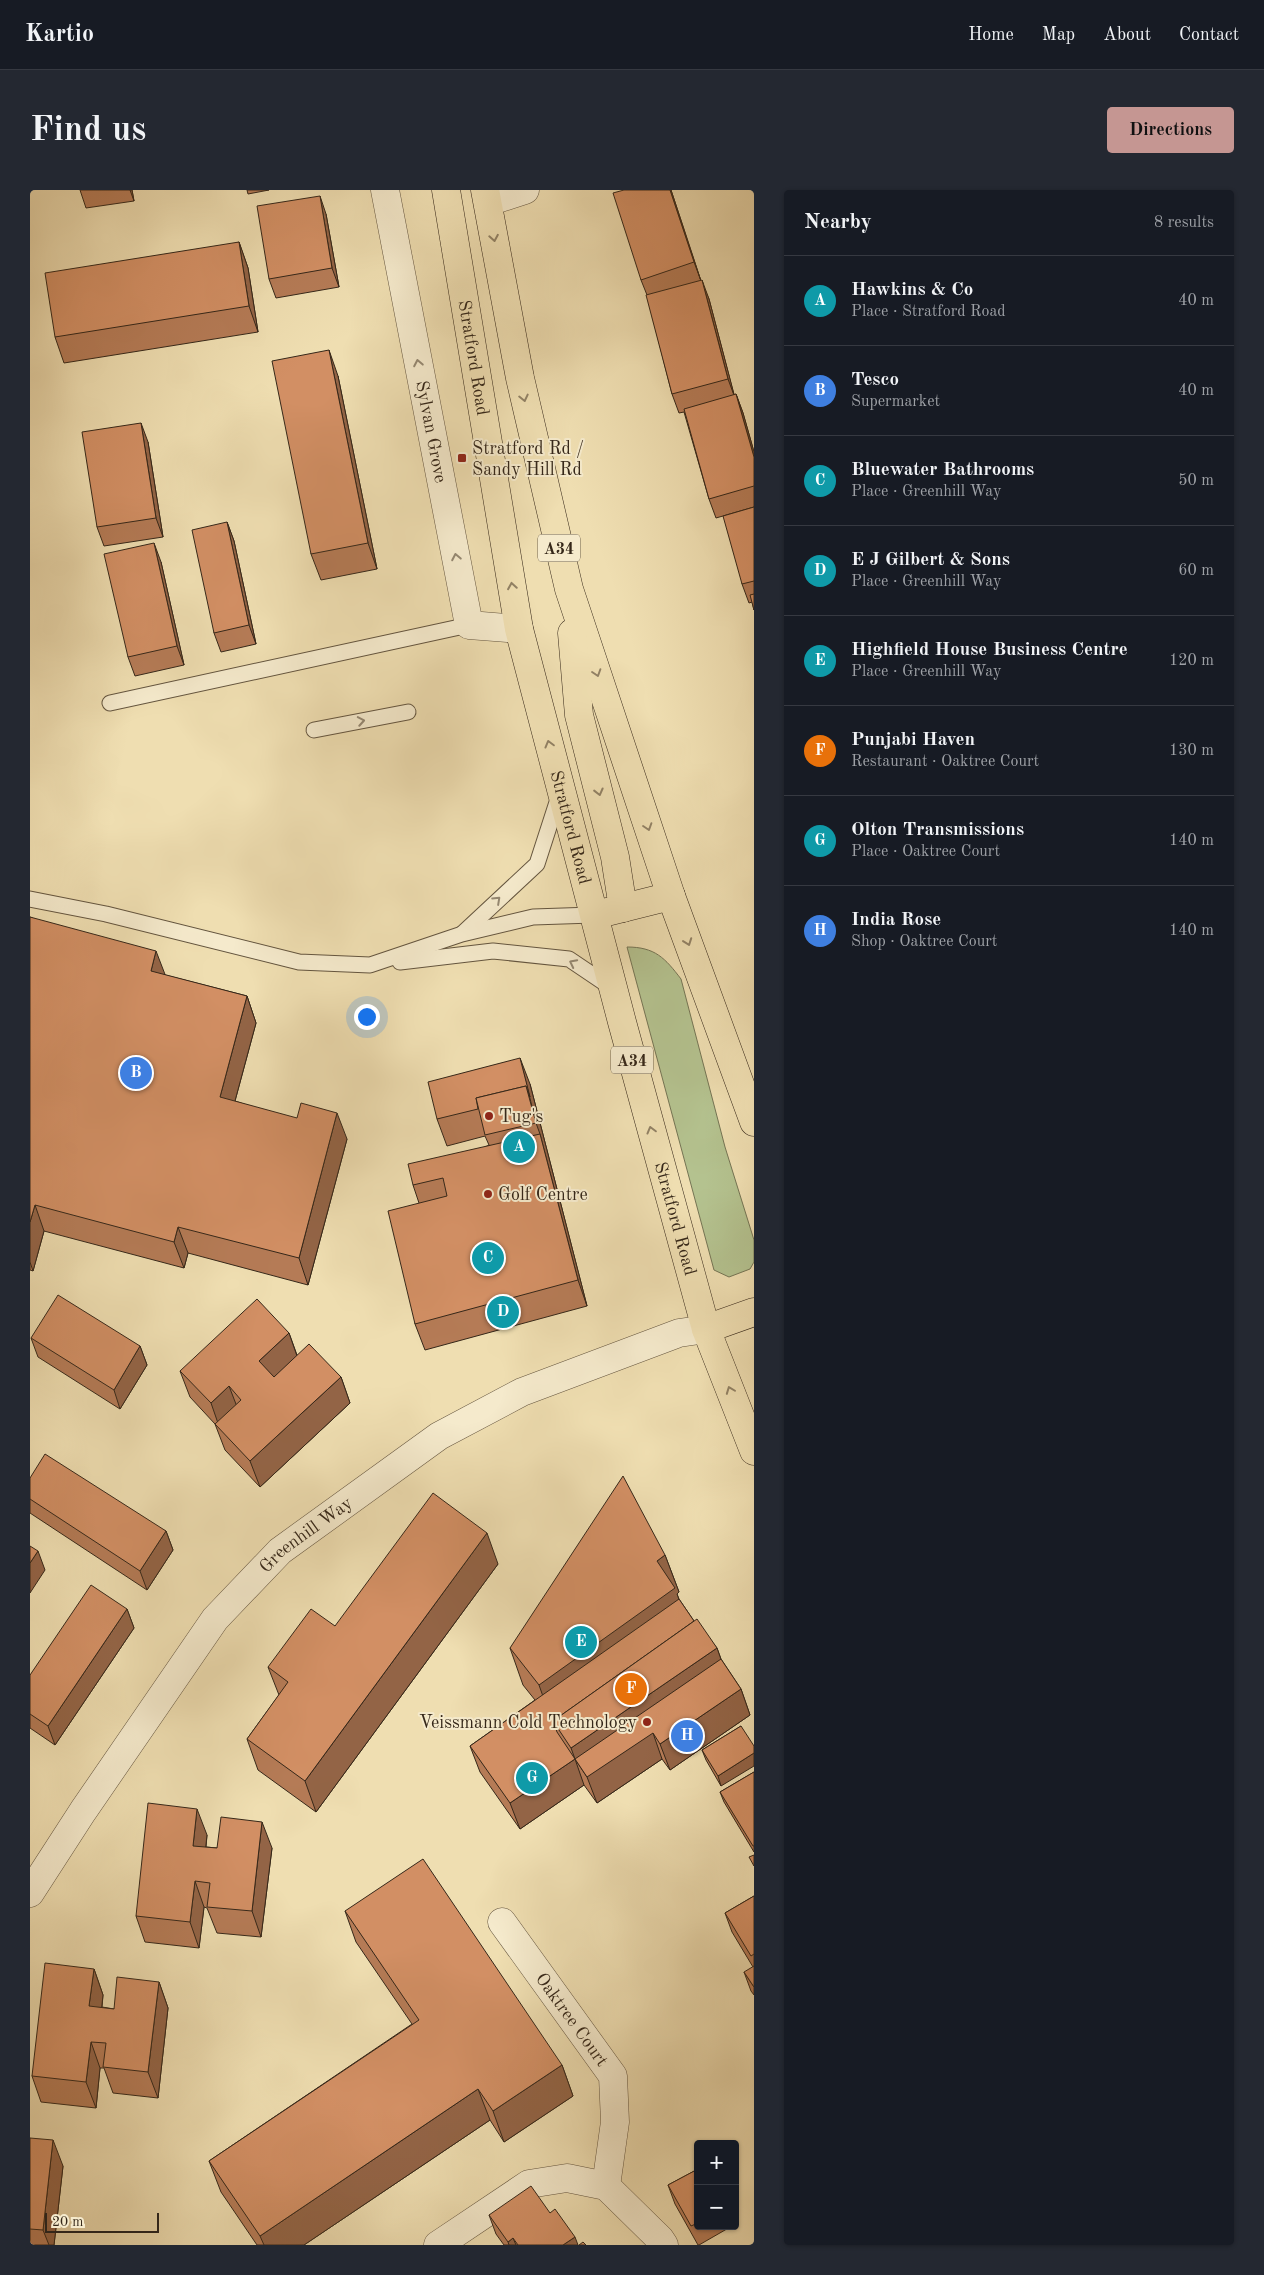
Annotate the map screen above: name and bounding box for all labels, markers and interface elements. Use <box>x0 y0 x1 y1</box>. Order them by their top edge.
text: Kartio <box>25 23 94 47</box>
text: Home <box>968 26 1014 44</box>
text: Map <box>1042 26 1075 44</box>
text: About <box>1103 26 1151 44</box>
text: Contact <box>1179 26 1239 44</box>
button: Directions <box>1107 107 1234 153</box>
text: Find us <box>30 113 146 148</box>
text: Nearby <box>804 212 872 233</box>
text: 8 results <box>1154 215 1214 231</box>
one-way arrow <box>489 233 499 242</box>
text: Hawkins & Co <box>851 281 973 300</box>
text: A <box>814 293 826 309</box>
text: 40 m <box>1178 293 1214 309</box>
street label: Stratford Road <box>454 299 491 417</box>
text: Place · Stratford Road <box>851 304 1006 320</box>
one-way arrow <box>414 359 424 368</box>
text: Tesco <box>851 371 899 390</box>
street label: Sylvan Grove <box>412 379 449 484</box>
text: B <box>814 383 826 399</box>
text: 40 m <box>1178 383 1214 399</box>
one-way arrow <box>518 393 529 402</box>
text: Supermarket <box>851 394 940 410</box>
place label: Stratford Rd / Sandy Hill Rd <box>472 440 584 479</box>
marker: Stratford Rd / Sandy Hill Rd <box>456 452 468 464</box>
text: Bluewater Bathrooms <box>851 461 1034 480</box>
text: C <box>815 473 825 489</box>
text: 50 m <box>1178 473 1214 489</box>
text: Place · Greenhill Way <box>851 484 1001 500</box>
road number: A34 <box>538 534 580 562</box>
text: E J Gilbert & Sons <box>851 551 1010 570</box>
one-way arrow <box>451 553 462 562</box>
text: D <box>814 563 826 579</box>
text: 60 m <box>1178 563 1214 579</box>
text: Place · Greenhill Way <box>851 574 1001 590</box>
one-way arrow <box>507 582 517 590</box>
text: Highfield House Business Centre <box>851 641 1128 660</box>
text: E <box>814 653 826 669</box>
text: 120 m <box>1169 653 1214 669</box>
text: Place · Greenhill Way <box>851 664 1001 680</box>
one-way arrow <box>591 668 601 677</box>
one-way arrow <box>356 716 365 727</box>
text: Punjabi Haven <box>851 731 975 750</box>
one-way arrow <box>544 741 554 749</box>
text: F <box>815 743 825 759</box>
text: 130 m <box>1169 743 1214 759</box>
text: Restaurant · Oaktree Court <box>851 754 1039 770</box>
street label: Stratford Road <box>546 769 594 886</box>
one-way arrow <box>593 788 604 797</box>
text: Olton Transmissions <box>851 821 1024 840</box>
one-way arrow <box>642 822 652 831</box>
text: G <box>814 833 826 849</box>
text: 140 m <box>1169 833 1214 849</box>
text: Place · Oaktree Court <box>851 844 1000 860</box>
one-way arrow <box>492 897 501 906</box>
text: India Rose <box>851 911 941 930</box>
text: H <box>813 923 827 939</box>
text: 140 m <box>1169 923 1214 939</box>
text: Shop · Oaktree Court <box>851 934 997 950</box>
one-way arrow <box>682 937 692 946</box>
one-way arrow <box>569 959 578 969</box>
your location <box>354 1004 380 1030</box>
road number: A34 <box>611 1046 653 1074</box>
pin: B <box>120 1054 152 1092</box>
place label: Tug's <box>499 1108 544 1126</box>
marker: Tug's <box>483 1110 495 1122</box>
one-way arrow <box>647 1126 657 1134</box>
pin: A <box>503 1128 535 1166</box>
street label: Stratford Road <box>651 1160 699 1278</box>
place label: Golf Centre <box>498 1186 588 1204</box>
marker: Golf Centre <box>482 1188 494 1200</box>
pin: C <box>472 1239 504 1277</box>
pin: D <box>487 1293 519 1331</box>
one-way arrow <box>726 1386 736 1395</box>
street label: Greenhill Way <box>256 1494 356 1577</box>
pin: E <box>565 1623 597 1661</box>
pin: F <box>615 1670 647 1708</box>
place label: Veissmann Cold Technology <box>419 1714 637 1732</box>
marker: Veissmann Cold Technology <box>641 1716 653 1728</box>
pin: H <box>671 1717 703 1755</box>
pin: G <box>516 1759 548 1797</box>
street label: Oaktree Court <box>532 1970 611 2070</box>
map controls <box>694 2140 739 2230</box>
button: + <box>694 2140 739 2185</box>
button: − <box>694 2185 739 2230</box>
scale bar <box>45 2210 159 2233</box>
text: 20 m <box>52 2215 83 2229</box>

